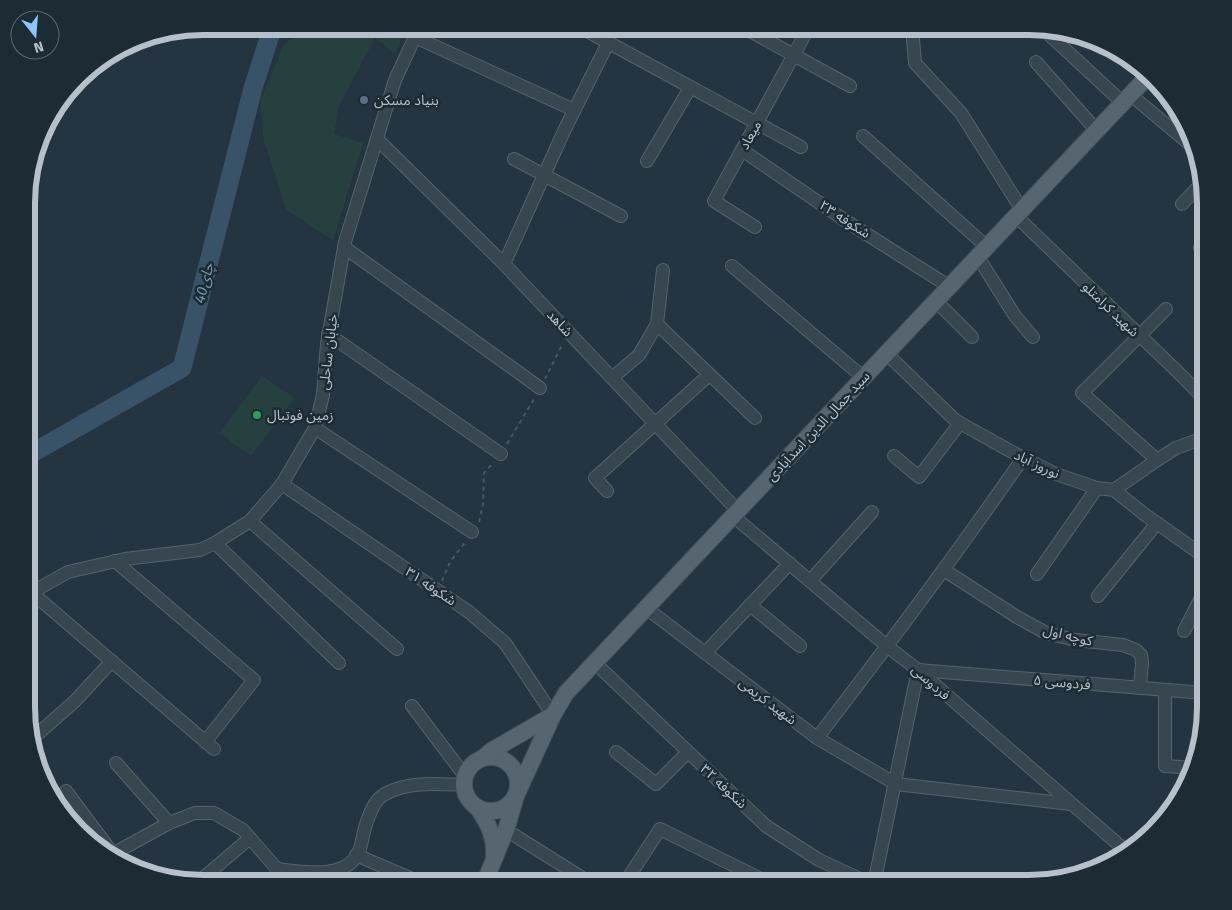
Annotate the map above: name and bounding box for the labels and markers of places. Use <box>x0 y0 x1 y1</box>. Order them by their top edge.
place label: بنیاد مسکن <box>374 92 439 109</box>
marker: بنیاد مسکن <box>358 94 370 106</box>
place label: زمین فوتبال <box>267 407 334 424</box>
marker: زمین فوتبال <box>251 409 263 421</box>

